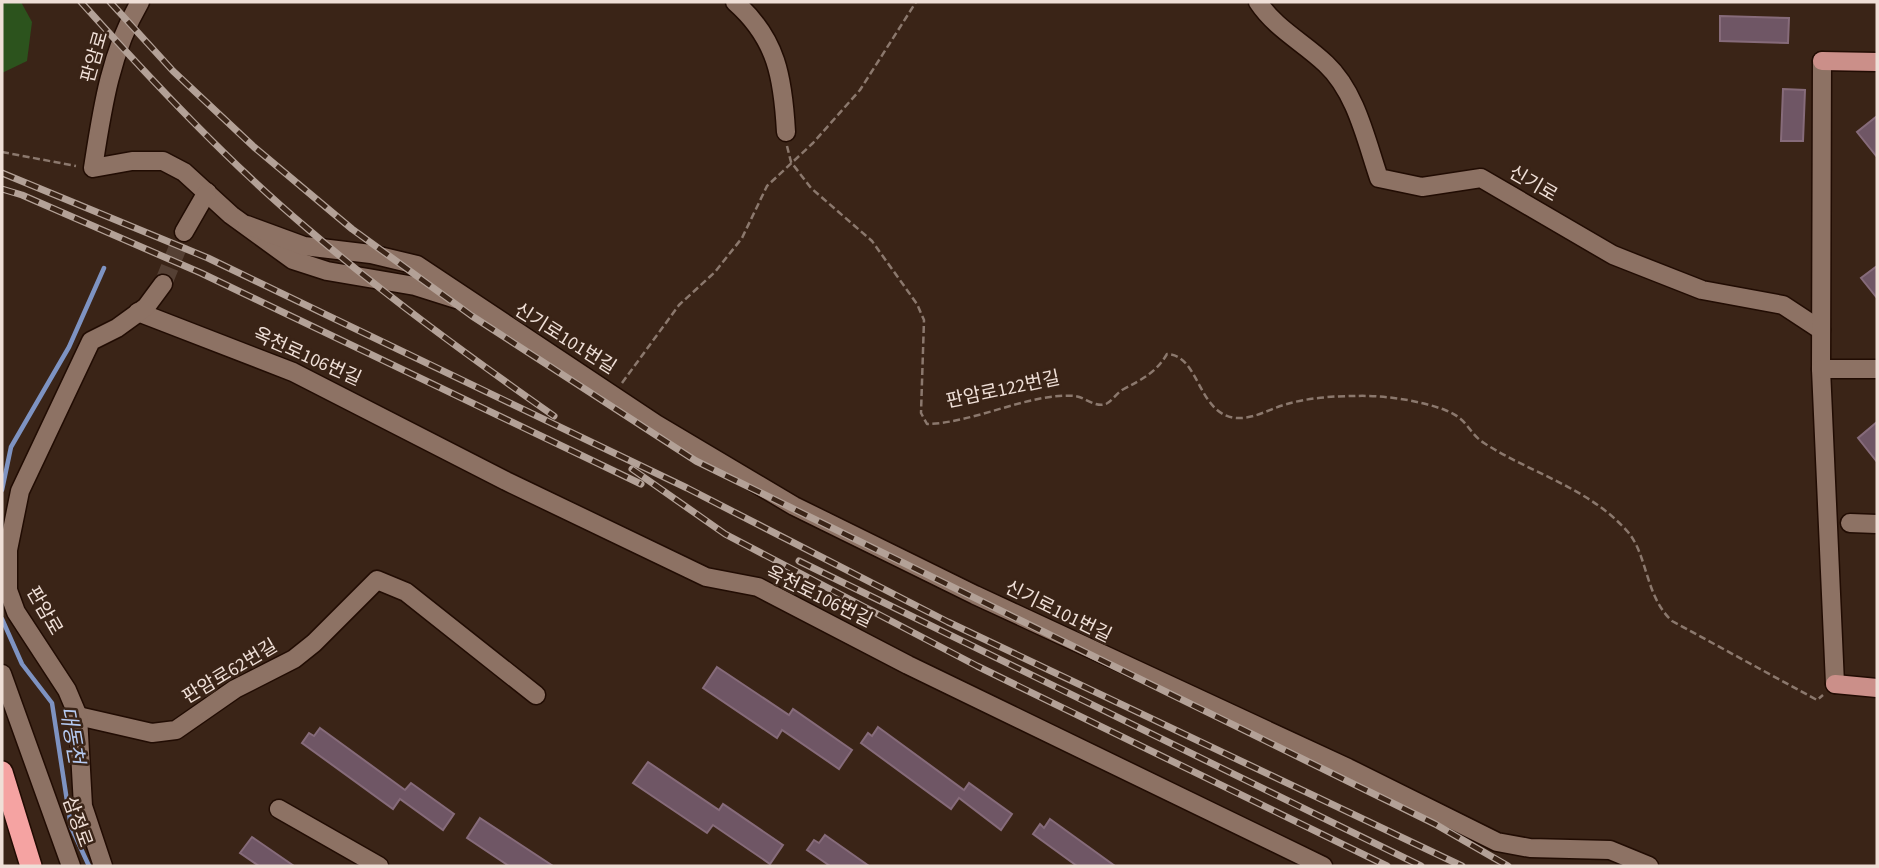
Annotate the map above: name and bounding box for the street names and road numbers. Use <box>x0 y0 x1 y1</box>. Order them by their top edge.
street label: 판암로 <box>75 28 115 86</box>
street label: 신기로 <box>1504 159 1562 209</box>
street label: 신기로101번길 <box>509 297 621 381</box>
street label: 옥천로106번길 <box>249 321 365 393</box>
street label: 판암로122번길 <box>944 365 1062 415</box>
street label: 옥천로106번길 <box>761 559 877 635</box>
street label: 신기로101번길 <box>1000 574 1116 650</box>
street label: 판암로 <box>19 582 69 640</box>
street label: 판암로62번길 <box>177 633 283 711</box>
street label: 삼정로 <box>55 793 99 851</box>

